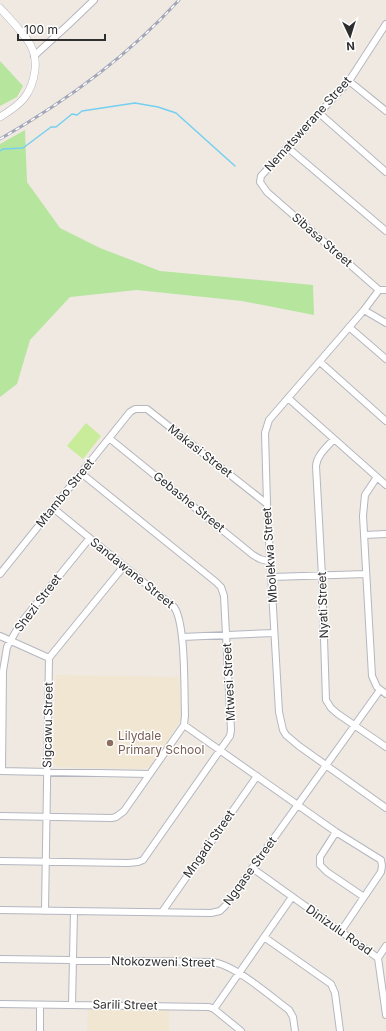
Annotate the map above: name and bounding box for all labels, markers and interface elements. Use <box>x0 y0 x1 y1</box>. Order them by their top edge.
scale bar <box>18 16 105 42</box>
north arrow <box>330 16 370 56</box>
text: 100 m <box>24 22 58 37</box>
text: N <box>346 39 355 53</box>
street label: Nematswerane Street <box>261 73 354 174</box>
street label: Sibasa Street <box>289 209 356 270</box>
street label: Makasi Street <box>165 421 235 480</box>
street label: Mtambo Street <box>32 455 97 530</box>
street label: Gebashe Street <box>150 468 228 535</box>
street label: Mbolekwa Street <box>259 507 280 603</box>
street label: Sandawane Street <box>87 534 177 611</box>
street label: Shezi Street <box>11 571 64 635</box>
street label: Nyati Street <box>314 571 331 639</box>
street label: Mtwesi Street <box>219 643 238 721</box>
street label: Sigcawu Street <box>39 682 56 768</box>
place label: Lilydale Primary School <box>118 728 204 757</box>
marker: Lilydale Primary School <box>105 738 115 748</box>
street label: Mngadi Street <box>180 807 238 881</box>
street label: Ngqase Street <box>220 833 280 908</box>
street label: Dinizulu Road <box>303 901 375 958</box>
street label: Ntokozweni Street <box>111 953 215 970</box>
street label: Sarili Street <box>92 996 158 1013</box>

